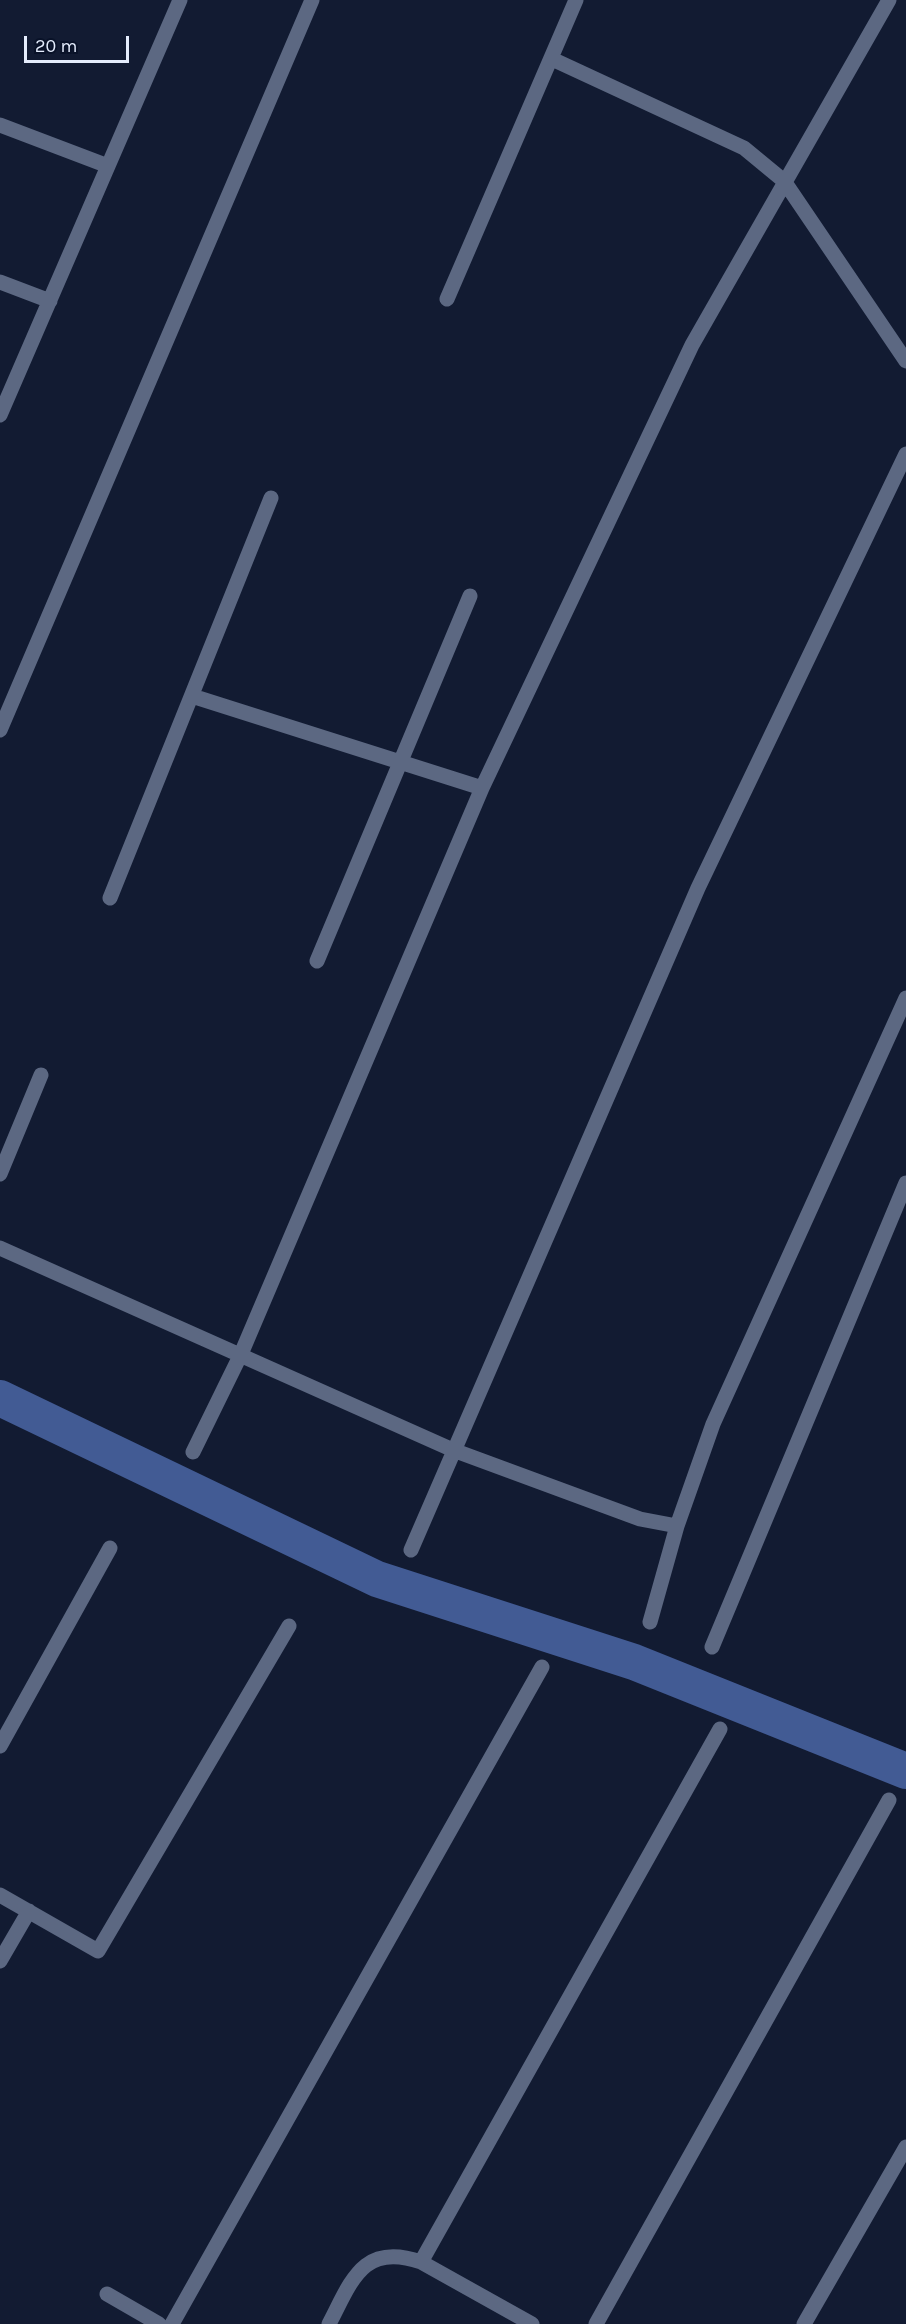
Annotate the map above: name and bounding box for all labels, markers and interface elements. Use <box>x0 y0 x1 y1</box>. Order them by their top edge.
scale bar <box>27 24 132 62</box>
text: 20 m <box>35 35 77 57</box>

